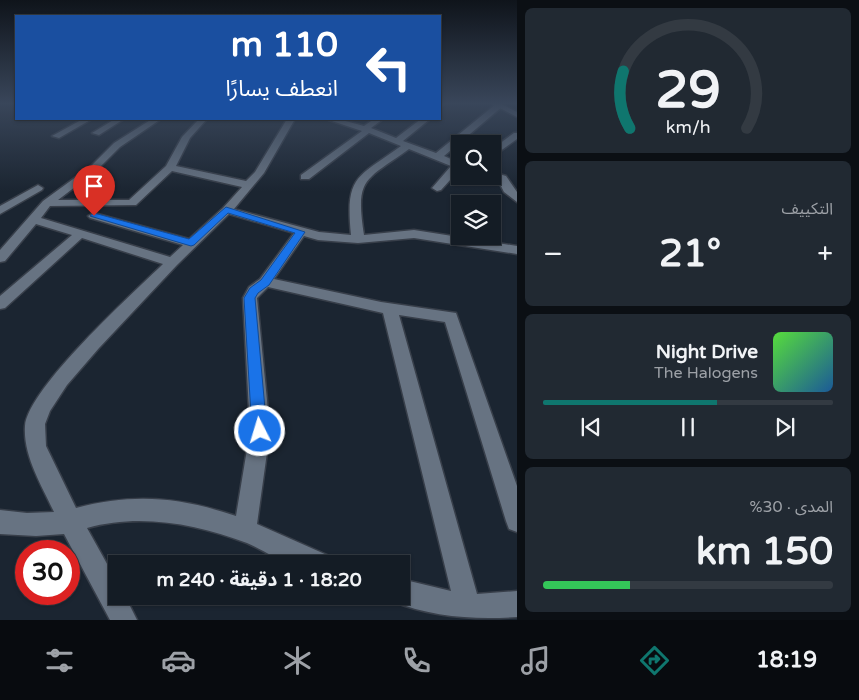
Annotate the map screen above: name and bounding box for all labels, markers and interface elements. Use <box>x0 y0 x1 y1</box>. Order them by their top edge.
text: 110 m <box>231 24 338 66</box>
icon: left <box>356 35 421 100</box>
text: 29 <box>655 59 721 122</box>
text: انعطف يسارًا <box>225 76 338 102</box>
text: km/h <box>666 117 710 138</box>
map controls <box>451 135 501 245</box>
button: search <box>451 135 501 185</box>
pin <box>73 165 115 216</box>
icon: arrive <box>80 172 108 200</box>
button: layers <box>451 195 501 245</box>
text: التكييف <box>781 199 833 219</box>
text: 21° <box>659 231 721 277</box>
text: − <box>543 237 563 271</box>
text: + <box>817 237 833 271</box>
text: Night Drive <box>656 341 758 363</box>
text: The Halogens <box>654 363 758 383</box>
position arrow <box>233 404 285 456</box>
icon: previous <box>577 413 605 441</box>
icon: pause <box>674 413 702 441</box>
icon: next <box>771 413 799 441</box>
text: المدى · 30% <box>749 497 833 517</box>
text: 150 km <box>696 529 833 575</box>
speed limit sign: 30 <box>15 540 80 605</box>
text: 18:20 · 1 دقيقة · 240 m <box>156 569 362 591</box>
icon: filters <box>42 643 77 678</box>
icon: car <box>161 643 196 678</box>
icon: climate <box>280 643 315 678</box>
icon: phone <box>399 643 434 678</box>
icon: music <box>518 643 553 678</box>
icon: directions <box>637 643 672 678</box>
text: 18:19 <box>756 647 817 673</box>

